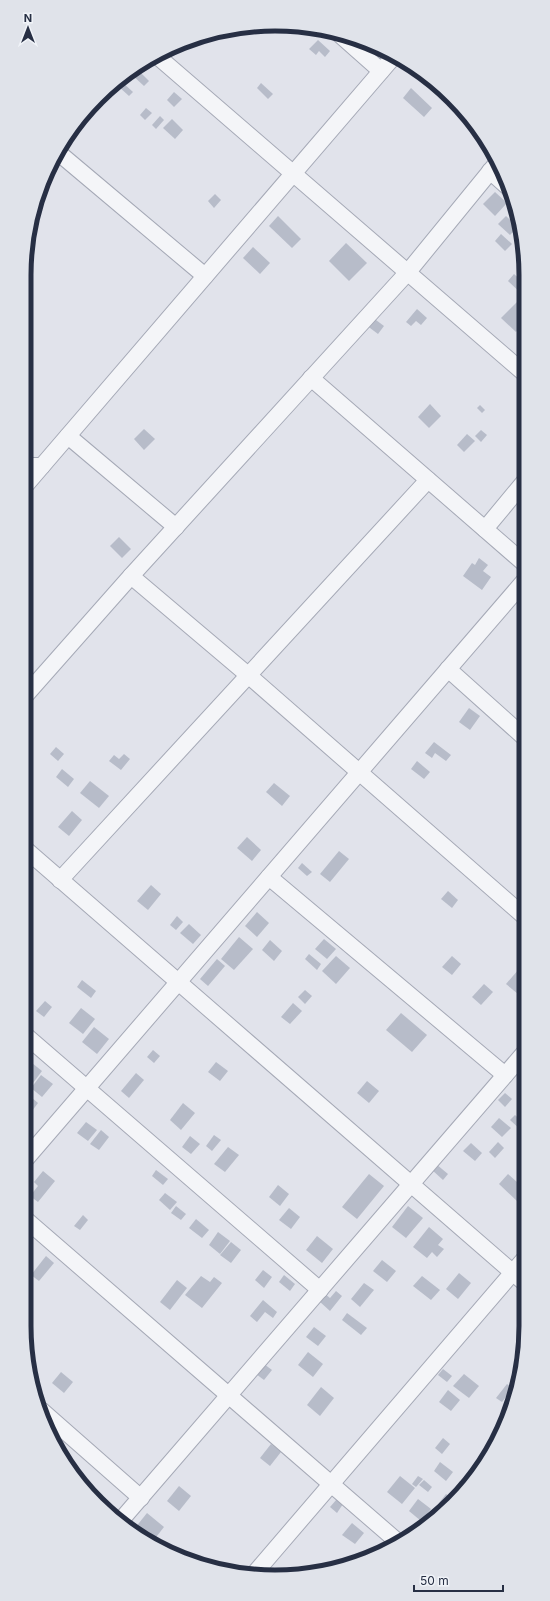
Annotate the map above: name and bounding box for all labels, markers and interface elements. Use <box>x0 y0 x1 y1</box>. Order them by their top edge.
north arrow <box>8 8 48 48</box>
text: N <box>24 11 32 25</box>
scale bar <box>414 1567 503 1593</box>
text: 50 m <box>420 1573 449 1588</box>

